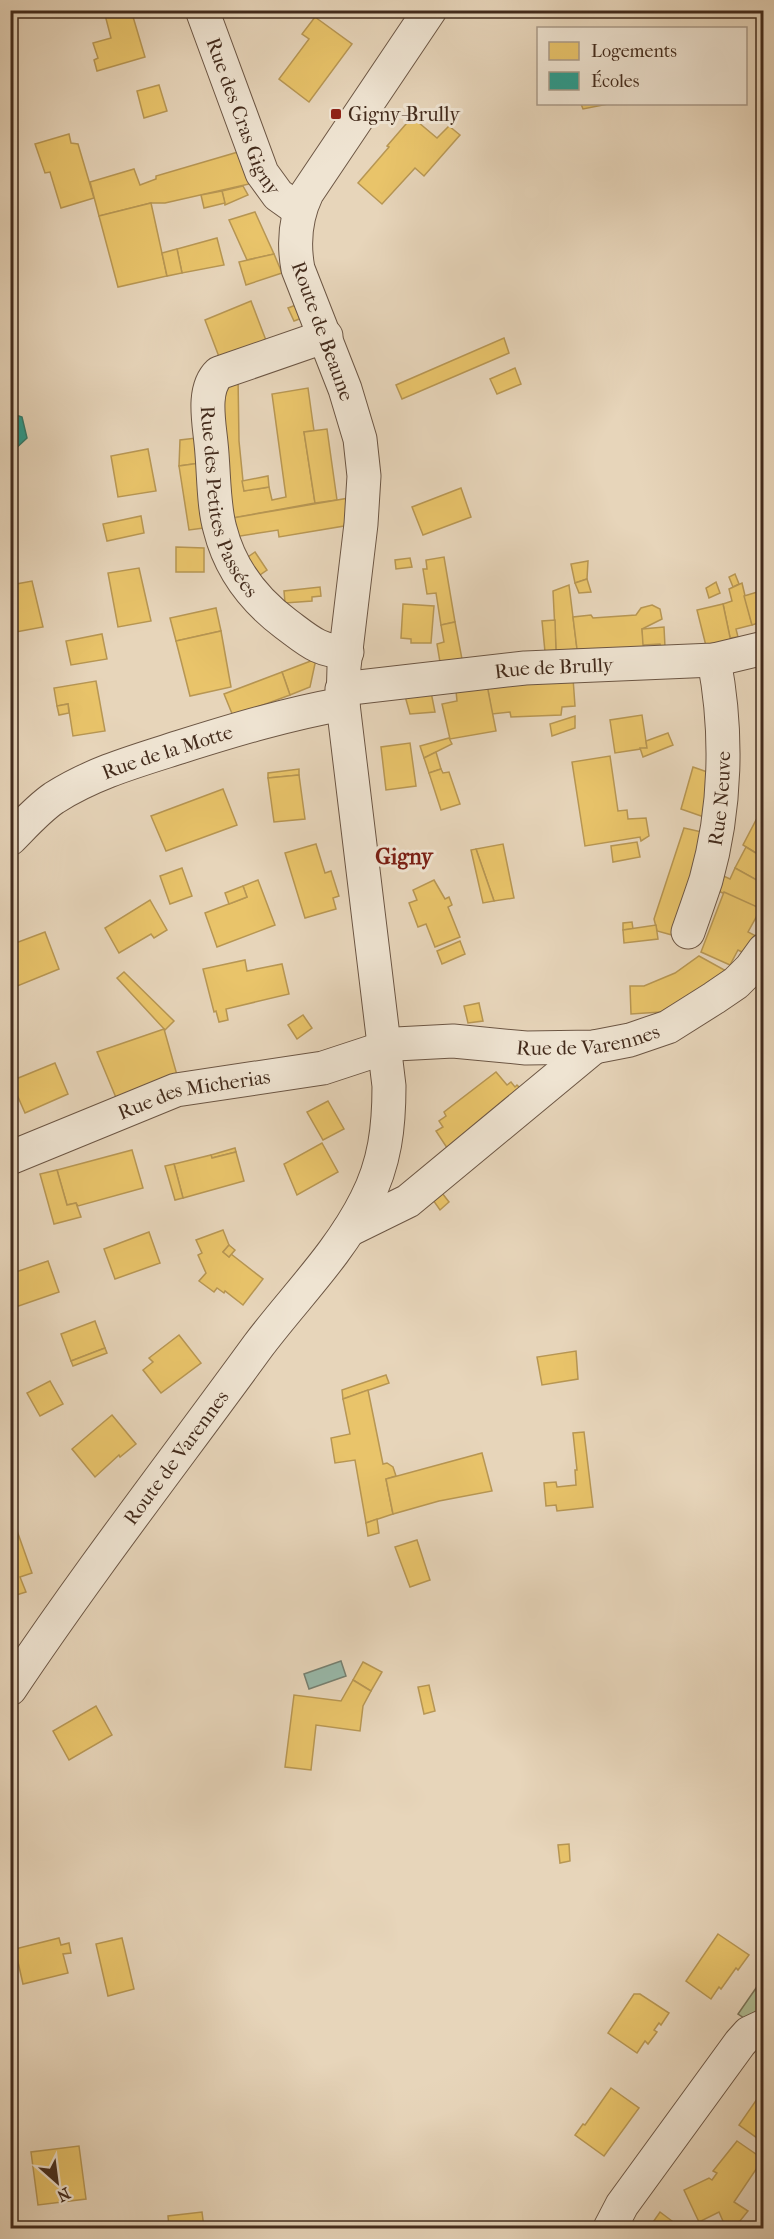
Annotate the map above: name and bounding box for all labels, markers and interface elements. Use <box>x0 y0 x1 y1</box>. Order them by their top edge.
legend <box>537 27 747 105</box>
street label: Rue des Cras Gigny <box>201 35 286 201</box>
text: Logements <box>591 41 677 62</box>
text: Écoles <box>591 70 640 92</box>
place label: Gigny-Brully <box>348 103 461 126</box>
marker: Gigny-Brully <box>329 107 343 121</box>
street label: Route de Beaune <box>287 258 358 404</box>
street label: Rue des Petites Passées <box>196 405 263 602</box>
street label: Rue de Brully <box>493 653 615 683</box>
street label: Rue de la Motte <box>99 720 236 784</box>
street label: Rue Neuve <box>703 751 735 848</box>
district label: Gigny <box>375 844 434 870</box>
street label: Rue de Varennes <box>515 1020 663 1061</box>
street label: Rue des Micherias <box>115 1065 272 1125</box>
street label: Route de Varennes <box>119 1386 234 1529</box>
north arrow <box>27 2152 87 2212</box>
text: N <box>53 2184 74 2206</box>

